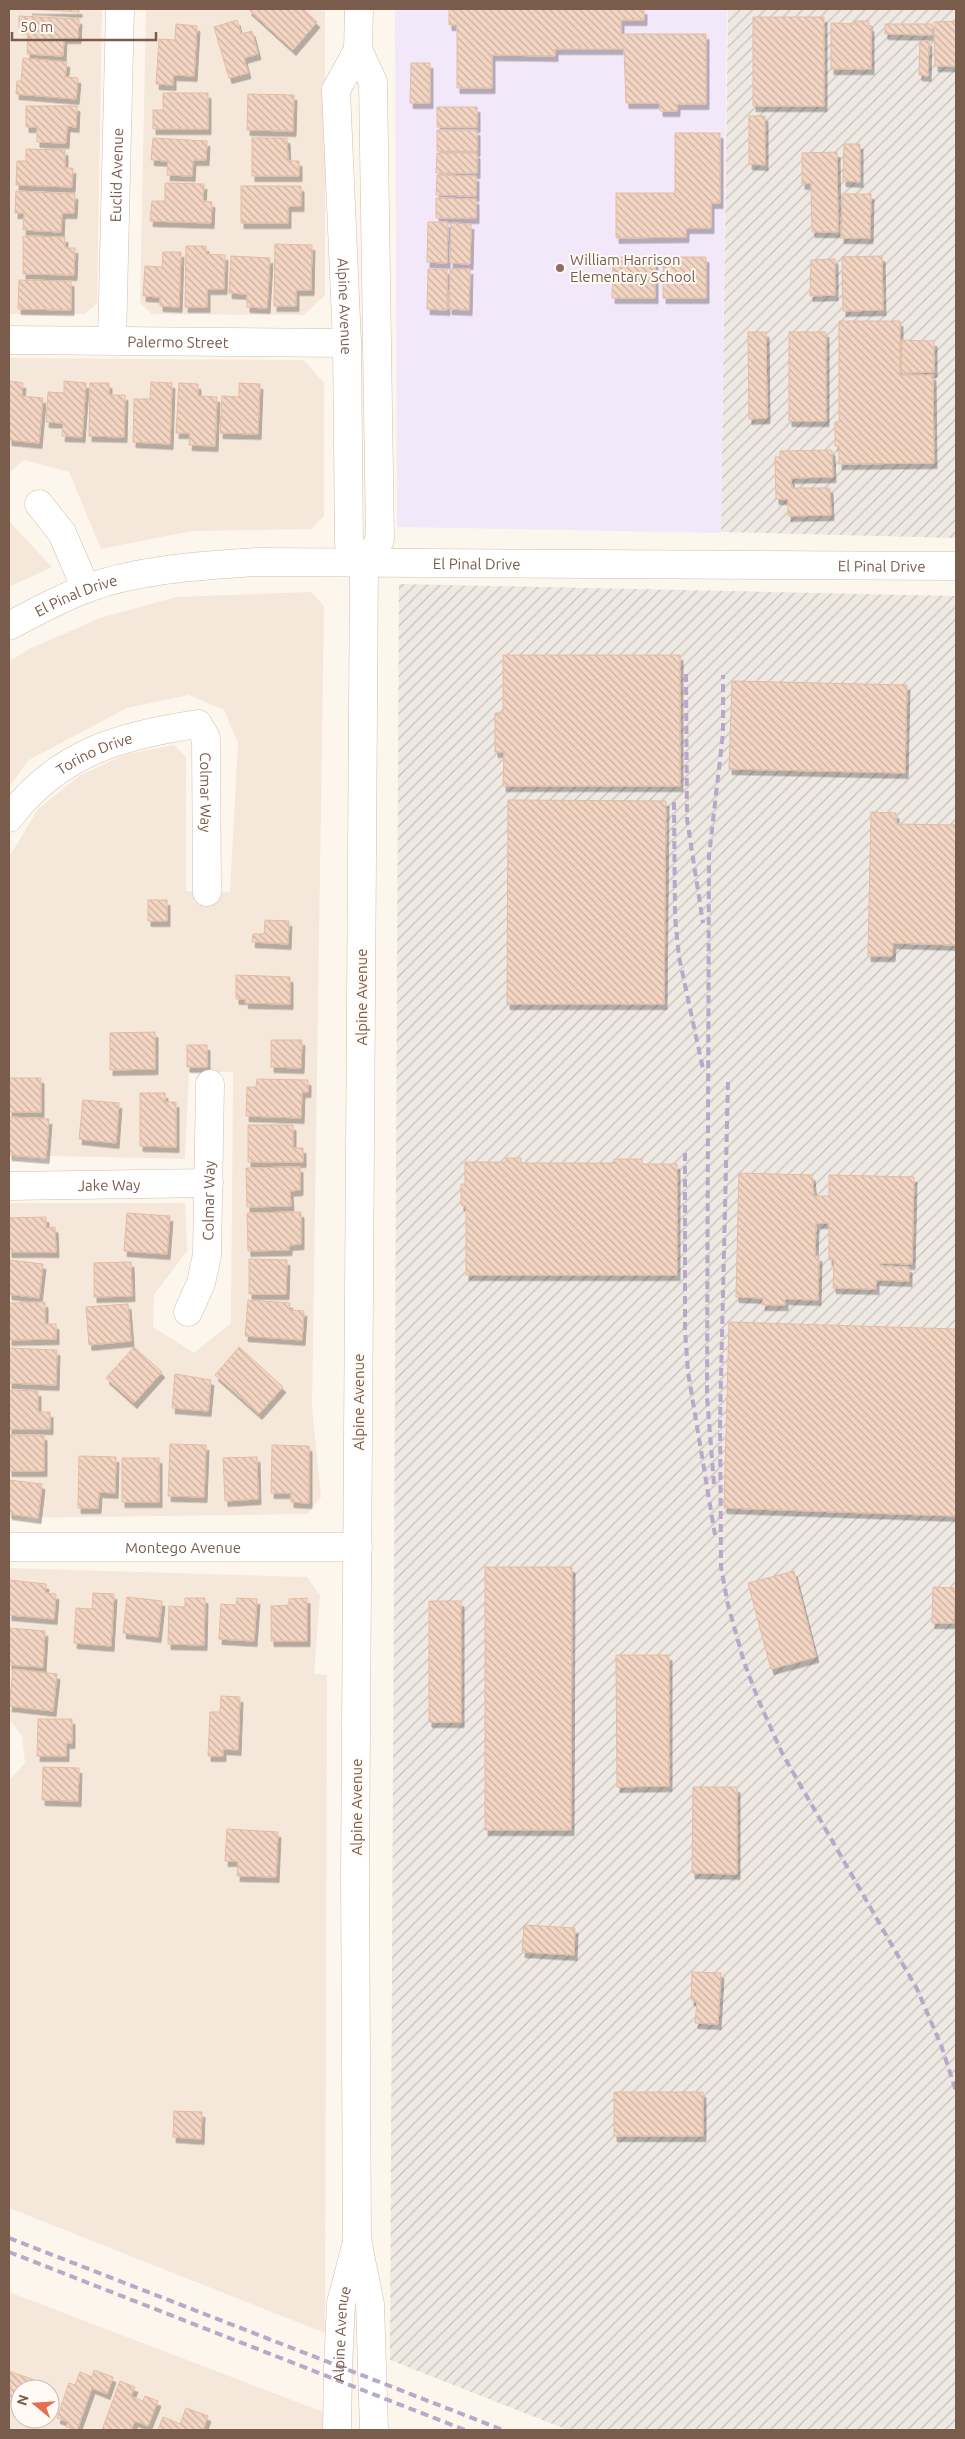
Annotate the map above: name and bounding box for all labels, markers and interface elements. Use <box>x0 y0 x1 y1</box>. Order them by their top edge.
scale bar <box>12 10 156 42</box>
text: 50 m <box>20 18 53 35</box>
street label: Euclid Avenue <box>106 128 126 222</box>
place label: William Harrison Elementary School <box>570 251 696 285</box>
street label: Alpine Avenue <box>335 257 356 355</box>
marker: William Harrison Elementary School <box>554 262 566 274</box>
street label: Palermo Street <box>127 333 229 350</box>
street label: El Pinal Drive <box>433 555 521 572</box>
street label: El Pinal Drive <box>838 557 926 574</box>
street label: El Pinal Drive <box>32 571 119 619</box>
street label: Torino Drive <box>53 729 134 778</box>
street label: Colmar Way <box>198 752 215 833</box>
street label: Alpine Avenue <box>353 949 370 1045</box>
street label: Colmar Way <box>199 1160 217 1241</box>
street label: Jake Way <box>78 1176 140 1193</box>
street label: Alpine Avenue <box>350 1354 367 1450</box>
street label: Montego Avenue <box>125 1539 241 1556</box>
street label: Alpine Avenue <box>348 1759 365 1855</box>
street label: Alpine Avenue <box>329 2284 354 2383</box>
north arrow <box>10 2379 60 2429</box>
text: N <box>13 2393 32 2407</box>

